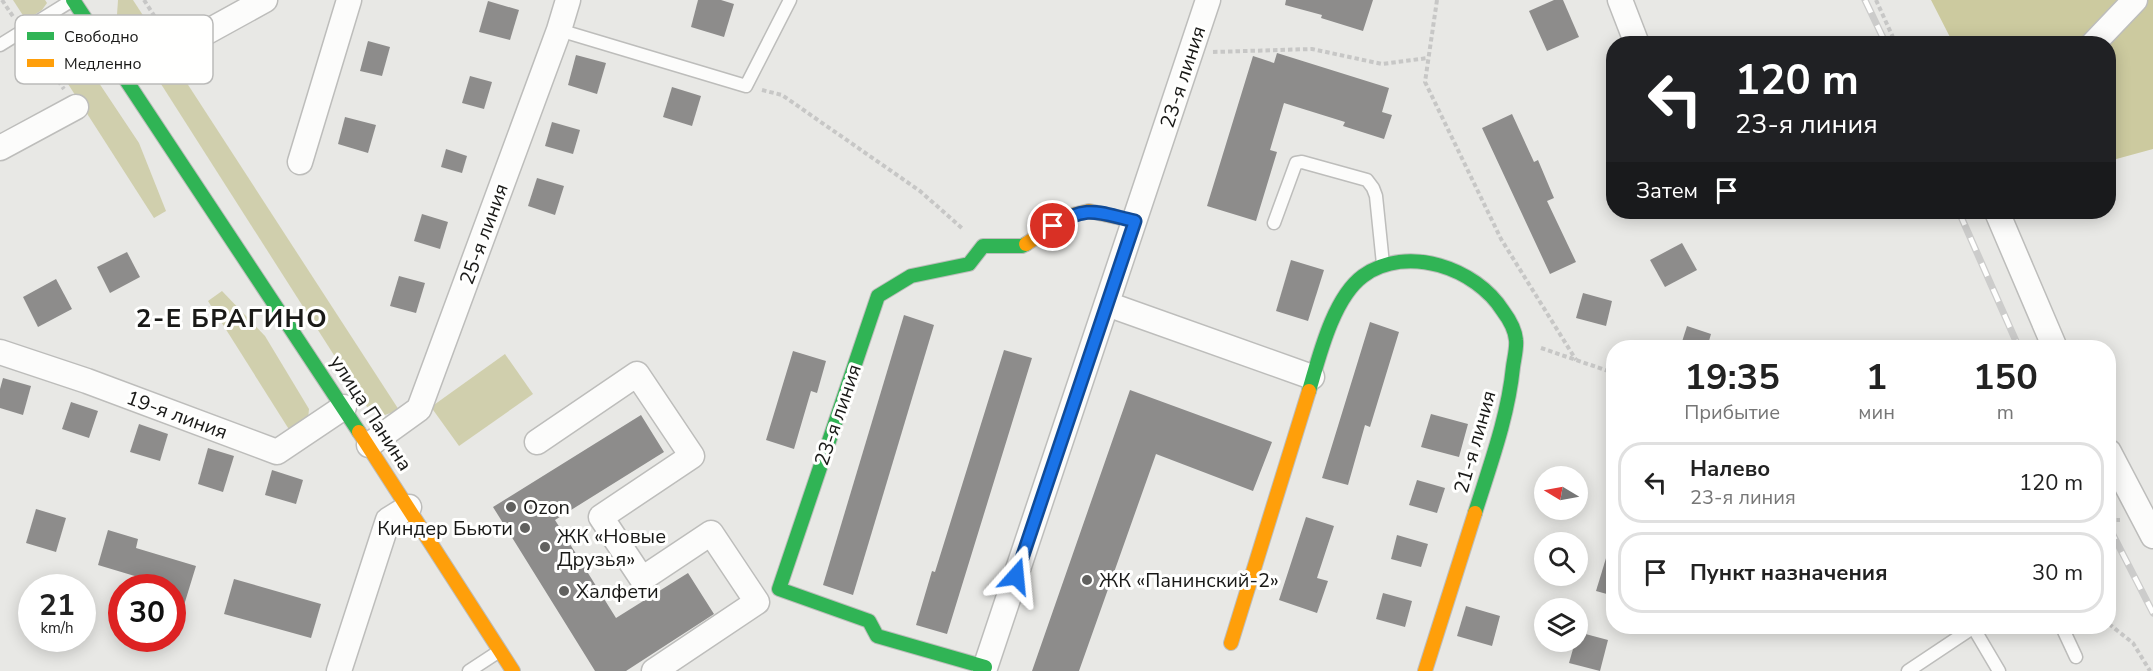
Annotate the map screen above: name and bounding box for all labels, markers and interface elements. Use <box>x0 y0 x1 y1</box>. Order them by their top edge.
legend <box>15 15 213 84</box>
street label: 23-я линия <box>1154 23 1212 131</box>
text: Свободно <box>64 26 139 48</box>
text: 120 m <box>1735 52 1859 109</box>
text: Медленно <box>64 53 142 75</box>
icon: left <box>1636 60 1714 138</box>
text: 23-я линия <box>1735 106 1878 143</box>
icon: arrive <box>1710 174 1743 207</box>
text: Затем <box>1636 176 1698 206</box>
street label: 25-я линия <box>453 180 515 288</box>
pin <box>1027 200 1078 251</box>
icon: arrive <box>1036 209 1069 242</box>
district label: 2-Е БРАГИНО <box>136 301 328 336</box>
street label: улица Панина <box>324 350 418 476</box>
text: 19:35 <box>1684 353 1780 402</box>
text: 1 <box>1866 353 1887 402</box>
text: 150 <box>1973 353 2038 402</box>
street label: 23-я линия <box>808 361 868 469</box>
street label: 19-я линия <box>123 384 231 446</box>
street label: 21-я линия <box>1447 387 1503 497</box>
text: Прибытие <box>1684 399 1780 426</box>
text: мин <box>1858 399 1895 426</box>
text: m <box>1997 399 2014 426</box>
text: Налево <box>1690 454 1770 484</box>
north arrow <box>1534 466 1588 520</box>
map controls <box>1534 466 1588 652</box>
icon: left <box>1639 466 1672 499</box>
text: 120 m <box>2019 468 2083 498</box>
text: 23-я линия <box>1690 484 1796 511</box>
place label: Ozon <box>523 494 570 521</box>
marker: Ozon <box>504 500 518 514</box>
place label: Киндер Бьюти <box>377 515 513 542</box>
marker: Киндер Бьюти <box>518 521 532 535</box>
place label: ЖК «Новые Друзья» <box>557 523 666 573</box>
button: search <box>1534 532 1588 586</box>
marker: ЖК «Новые Друзья» <box>538 540 552 554</box>
position arrow <box>984 544 1048 608</box>
icon: arrive <box>1639 556 1672 589</box>
text: Пункт назначения <box>1690 558 1888 588</box>
text: 30 m <box>2032 558 2083 588</box>
place label: ЖК «Панинский-2» <box>1099 567 1279 594</box>
marker: ЖК «Панинский-2» <box>1080 573 1094 587</box>
speed limit sign: 30 <box>108 574 186 652</box>
place label: Халфети <box>576 578 659 605</box>
marker: Халфети <box>557 584 571 598</box>
text: 21 <box>39 585 75 626</box>
button: layers <box>1534 598 1588 652</box>
text: km/h <box>40 618 74 638</box>

